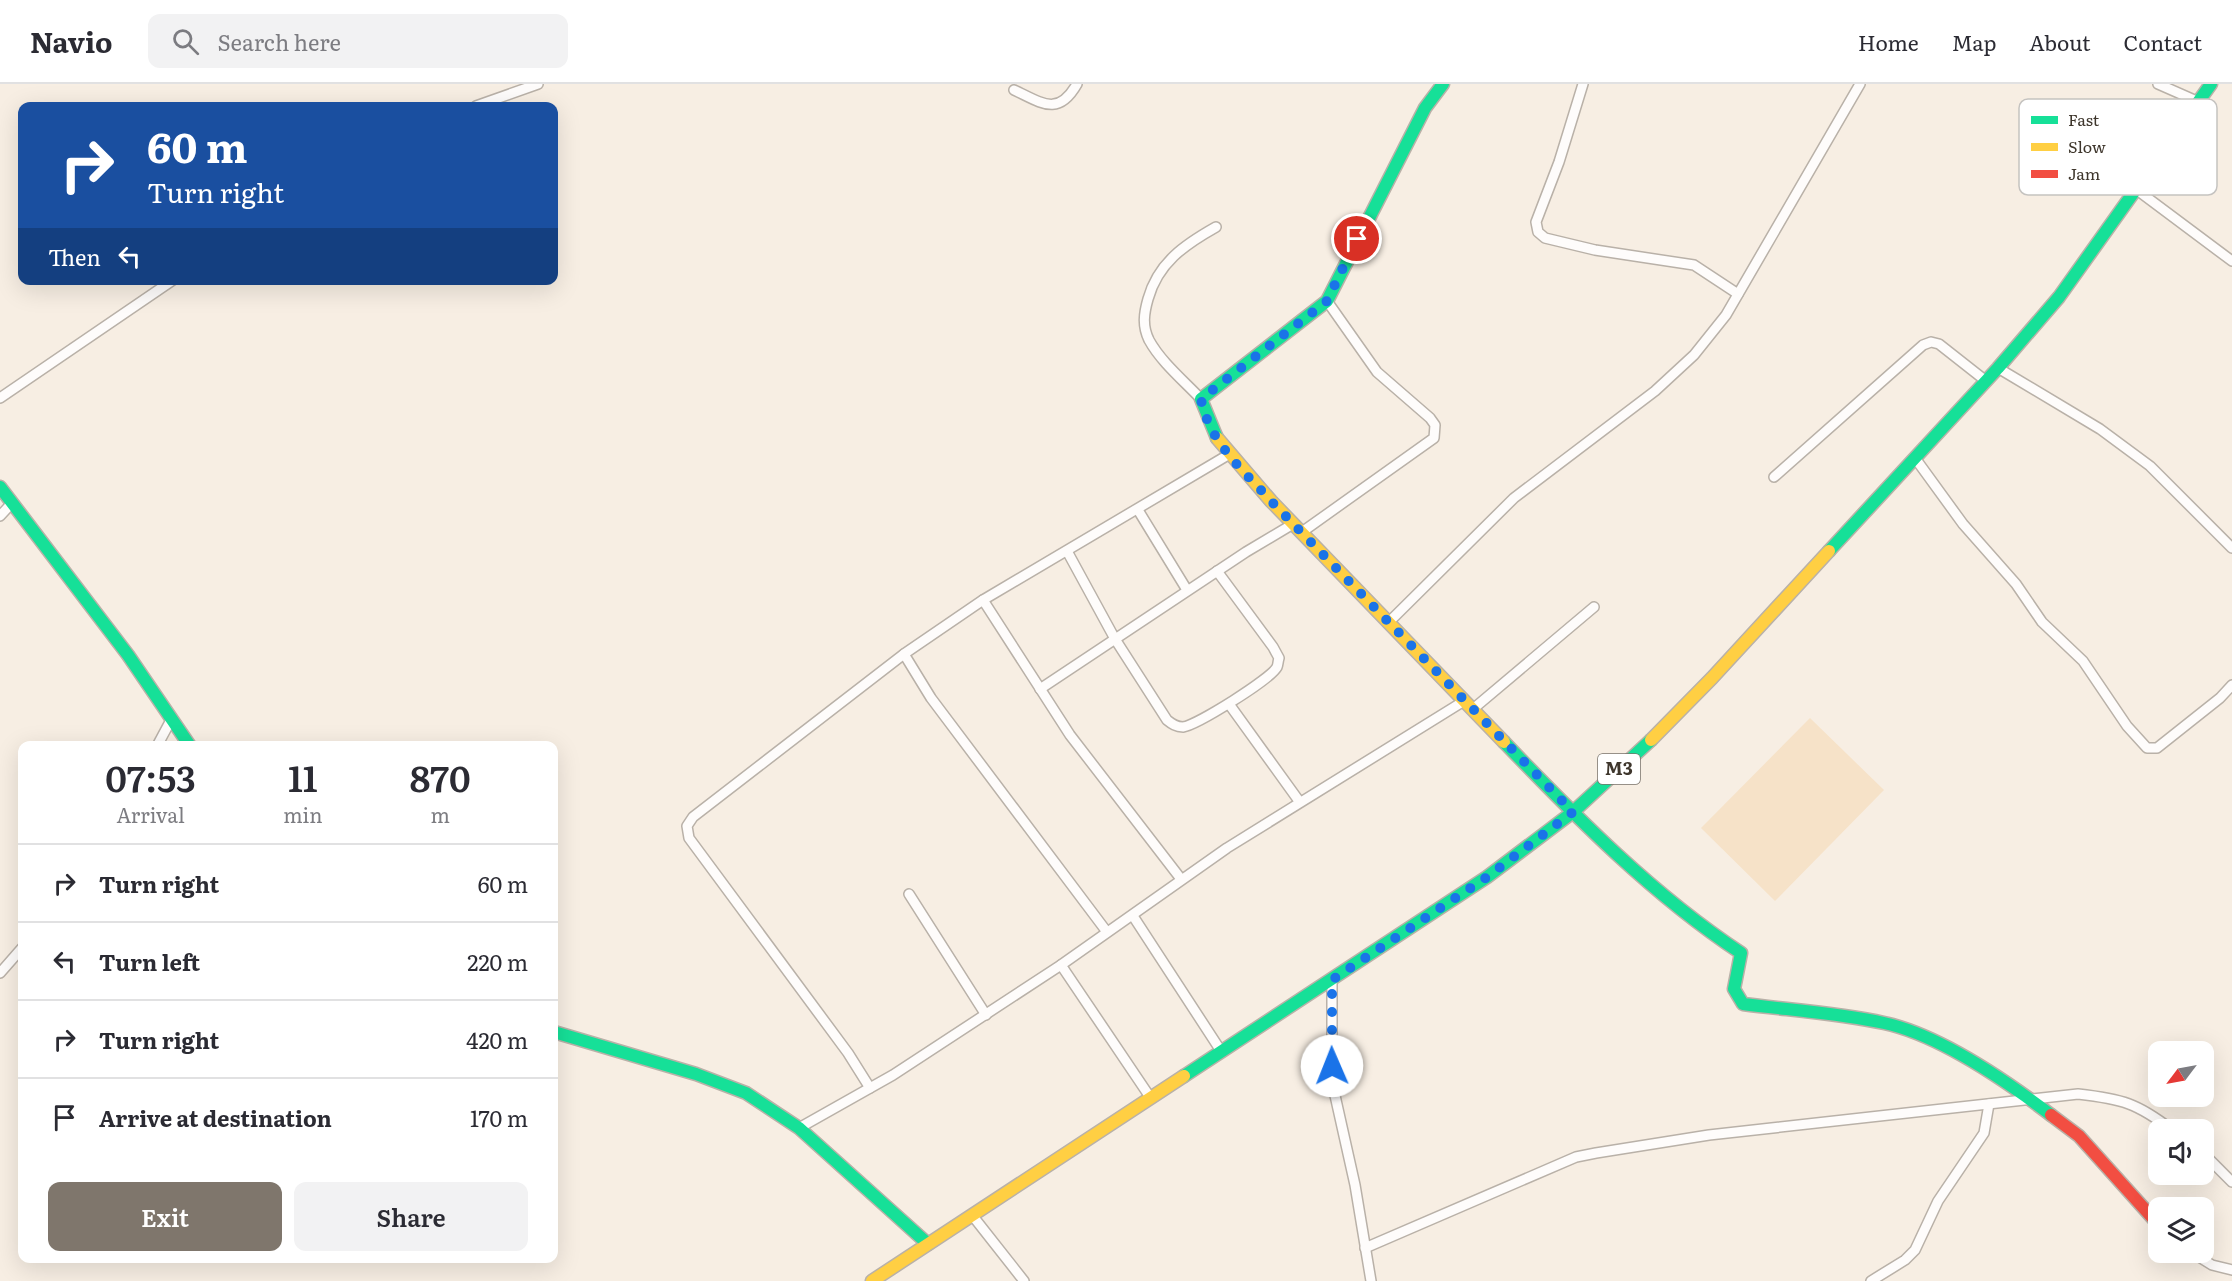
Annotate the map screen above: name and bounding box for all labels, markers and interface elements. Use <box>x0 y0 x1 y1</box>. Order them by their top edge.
search box <box>148 14 568 68</box>
text: Navio <box>30 20 112 62</box>
icon: search <box>169 25 202 58</box>
text: Search here <box>217 25 341 58</box>
text: Home <box>1858 26 1919 57</box>
text: Map <box>1952 26 1996 57</box>
text: About <box>2029 26 2091 57</box>
text: Contact <box>2124 26 2202 57</box>
legend <box>2019 99 2217 195</box>
text: Fast <box>2068 107 2100 131</box>
text: 60 m <box>147 114 248 176</box>
icon: right <box>48 126 126 204</box>
text: Slow <box>2068 134 2106 158</box>
text: Jam <box>2068 161 2101 185</box>
text: Turn right <box>147 171 284 211</box>
pin <box>1331 213 1382 264</box>
icon: arrive <box>1340 222 1373 255</box>
text: Then <box>48 240 101 273</box>
icon: left <box>113 240 146 273</box>
text: 07:53 <box>105 750 196 803</box>
text: 11 <box>288 750 318 803</box>
text: 870 <box>410 750 471 803</box>
road number: M3 <box>1598 754 1640 784</box>
text: Arrival <box>116 799 185 829</box>
text: min <box>283 799 322 829</box>
text: m <box>431 799 450 829</box>
icon: right <box>48 867 81 900</box>
text: Turn right <box>99 867 219 900</box>
text: 60 m <box>478 867 528 900</box>
icon: left <box>48 945 81 978</box>
text: Turn left <box>99 945 200 978</box>
text: 220 m <box>467 945 528 978</box>
icon: right <box>48 1023 81 1056</box>
text: Turn right <box>99 1023 219 1056</box>
text: 420 m <box>466 1023 528 1056</box>
position arrow <box>1300 1034 1364 1098</box>
north arrow <box>2148 1041 2214 1107</box>
map controls <box>2148 1041 2214 1263</box>
icon: arrive <box>48 1101 81 1134</box>
text: Arrive at destination <box>99 1101 332 1134</box>
text: 170 m <box>470 1101 528 1134</box>
button: sound <box>2148 1119 2214 1185</box>
button: Exit <box>48 1182 282 1251</box>
button: Share <box>294 1182 528 1251</box>
button: layers <box>2148 1197 2214 1263</box>

